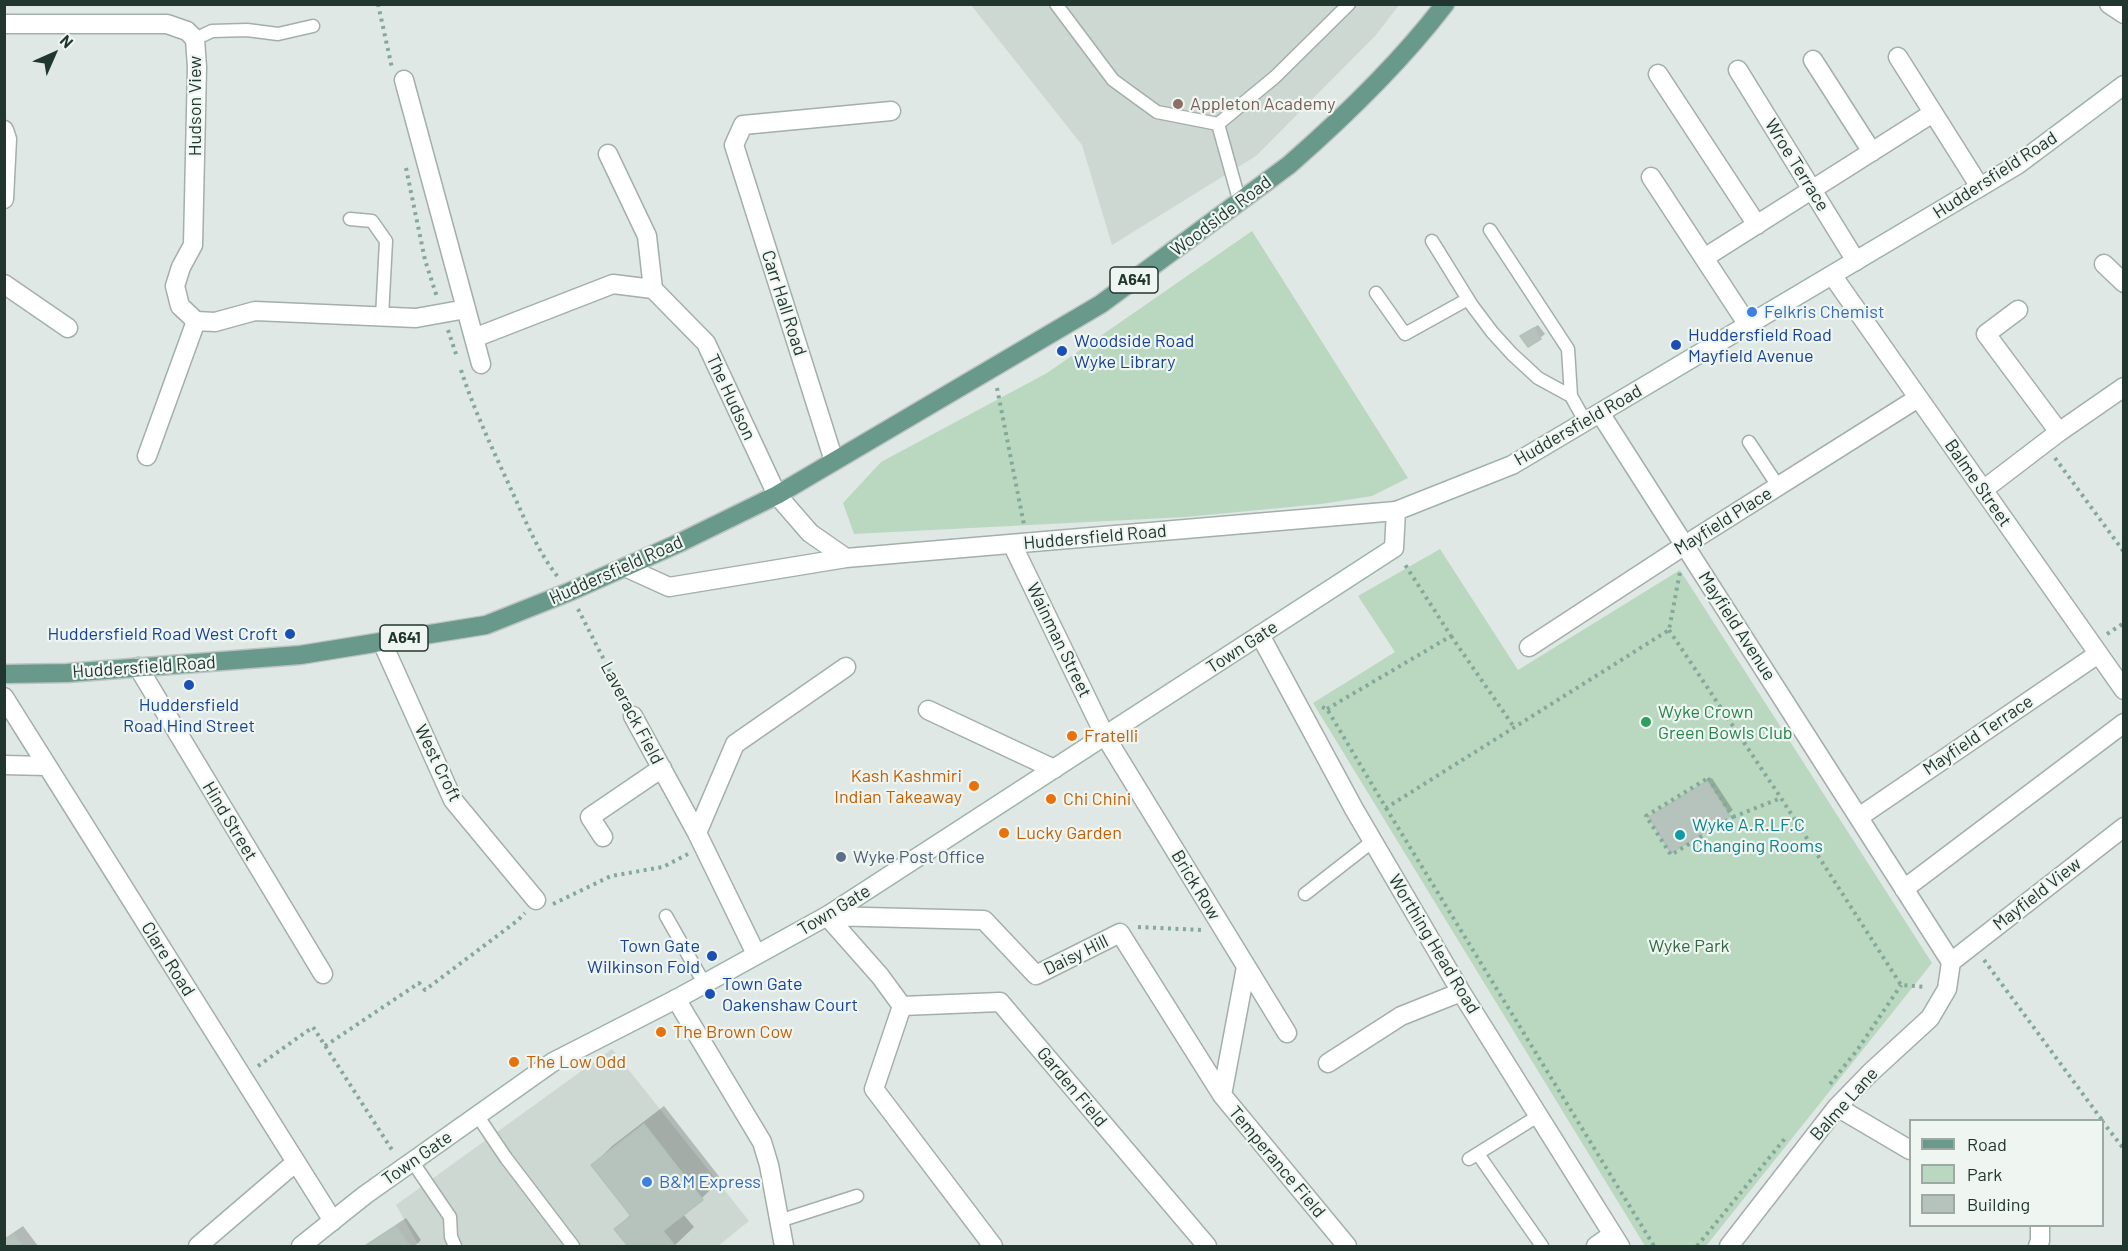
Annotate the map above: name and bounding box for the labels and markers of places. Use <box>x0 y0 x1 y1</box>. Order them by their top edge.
place label: Appleton Academy <box>1190 93 1335 115</box>
marker: Appleton Academy <box>1171 97 1185 111</box>
place label: Felkris Chemist <box>1764 301 1884 323</box>
marker: Felkris Chemist <box>1745 305 1759 319</box>
place label: Huddersfield Road Mayfield Avenue <box>1688 324 1832 366</box>
place label: Woodside Road Wyke Library <box>1074 330 1194 372</box>
marker: Huddersfield Road Mayfield Avenue <box>1669 338 1683 352</box>
marker: Woodside Road Wyke Library <box>1055 344 1069 358</box>
place label: Huddersfield Road West Croft <box>47 623 278 645</box>
marker: Huddersfield Road West Croft <box>283 627 297 641</box>
marker: Huddersfield Road Hind Street <box>182 678 196 692</box>
place label: Huddersfield Road Hind Street <box>123 694 255 736</box>
place label: Wyke Crown Green Bowls Club <box>1658 701 1793 744</box>
marker: Wyke Crown Green Bowls Club <box>1639 715 1653 729</box>
place label: Fratelli <box>1084 725 1138 747</box>
marker: Fratelli <box>1065 729 1079 743</box>
place label: Kash Kashmiri Indian Takeaway <box>834 765 962 808</box>
marker: Kash Kashmiri Indian Takeaway <box>967 779 981 793</box>
place label: Chi Chini <box>1063 788 1131 810</box>
marker: Chi Chini <box>1044 792 1058 806</box>
place label: Wyke A.R.LF.C Changing Rooms <box>1692 814 1823 856</box>
place label: Lucky Garden <box>1016 822 1122 844</box>
marker: Lucky Garden <box>997 826 1011 840</box>
marker: Wyke A.R.LF.C Changing Rooms <box>1673 828 1687 842</box>
place label: Wyke Post Office <box>853 846 985 868</box>
marker: Wyke Post Office <box>834 850 848 864</box>
place label: Town Gate Wilkinson Fold <box>587 935 700 978</box>
marker: Town Gate Wilkinson Fold <box>705 949 719 963</box>
place label: Town Gate Oakenshaw Court <box>722 973 858 1016</box>
marker: Town Gate Oakenshaw Court <box>703 987 717 1001</box>
place label: The Brown Cow <box>673 1021 793 1043</box>
marker: The Brown Cow <box>654 1025 668 1039</box>
place label: The Low Odd <box>526 1051 626 1073</box>
marker: The Low Odd <box>507 1055 521 1069</box>
place label: B&M Express <box>659 1171 761 1193</box>
marker: B&M Express <box>640 1175 654 1189</box>

